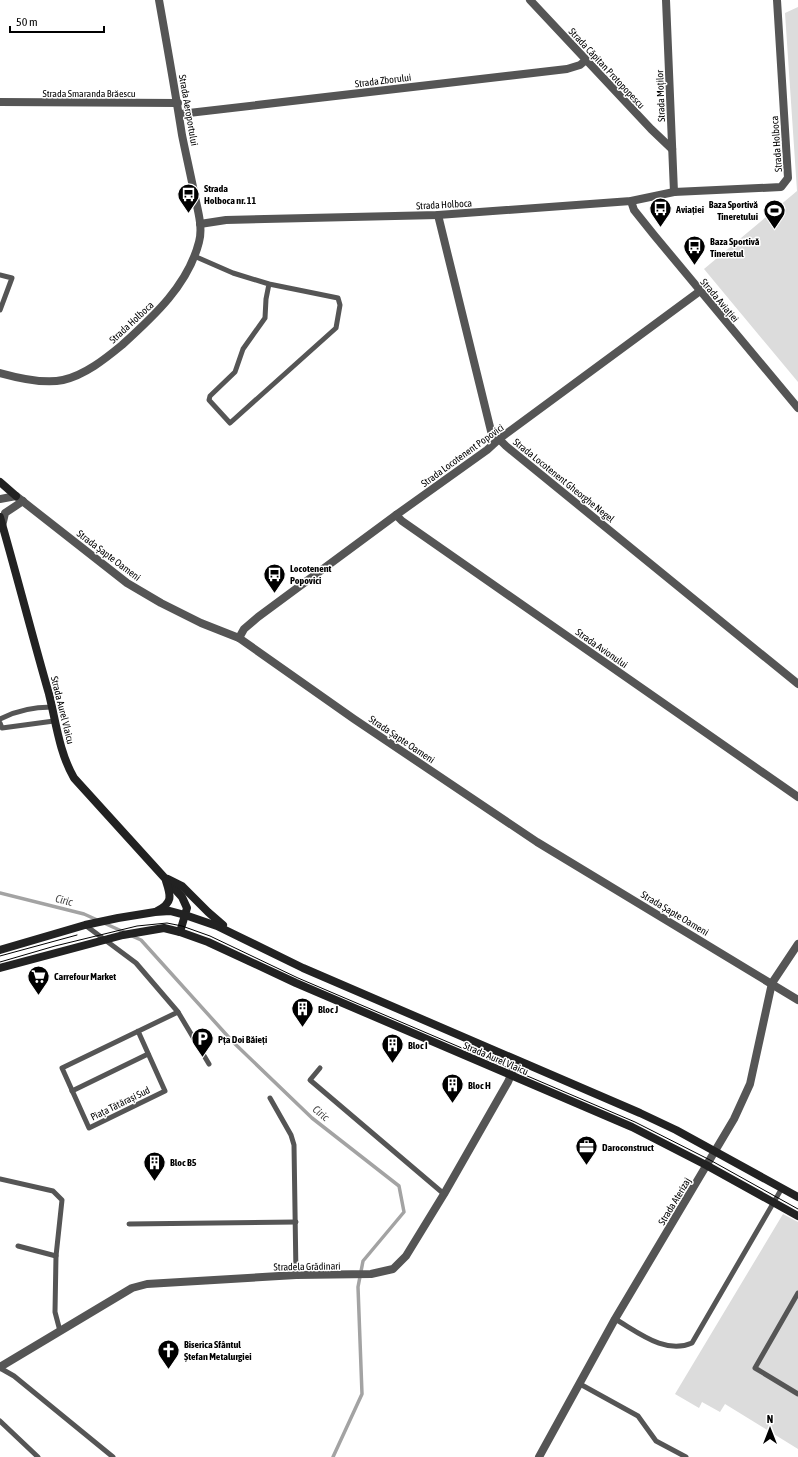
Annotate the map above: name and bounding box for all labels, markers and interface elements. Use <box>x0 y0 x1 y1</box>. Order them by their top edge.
scale bar <box>10 8 104 34</box>
text: 50 m <box>16 15 38 29</box>
street label: Strada Căpitan Protopopescu <box>566 26 647 111</box>
street label: Strada Moților <box>654 69 667 122</box>
street label: Strada Zborului <box>354 72 412 89</box>
street label: Strada Aeroportului <box>177 74 200 147</box>
street label: Strada Smaranda Brăescu <box>42 88 136 99</box>
street label: Strada Holboca <box>769 115 784 172</box>
bus stop icon: Strada Holboca nr. 11 <box>175 181 201 214</box>
place label: Strada Holboca nr. 11 <box>204 183 257 206</box>
bus stop icon: Aviației <box>647 196 673 229</box>
sports icon: Baza Sportivă Tineretului <box>761 197 787 230</box>
street label: Strada Holboca <box>416 198 473 211</box>
place label: Baza Sportivă Tineretului <box>709 199 758 222</box>
place label: Aviației <box>675 204 704 215</box>
bus stop icon: Baza Sportivă Tineretul <box>682 234 708 267</box>
place label: Baza Sportivă Tineretul <box>710 236 760 259</box>
street label: Strada Aviației <box>698 276 741 324</box>
street label: Strada Holboca <box>107 299 156 346</box>
street label: Strada Locotenent Popovici <box>419 422 506 489</box>
street label: Strada Locotenent Gheorghe Negel <box>511 436 617 525</box>
street label: Strada Șapte Oameni <box>75 528 143 583</box>
bus stop icon: Locotenent Popovici <box>261 561 287 594</box>
place label: Locotenent Popovici <box>290 563 332 586</box>
street label: Strada Avionului <box>574 626 630 670</box>
street label: Strada Aurel Vlaicu <box>49 675 76 745</box>
street label: Strada Șapte Oameni <box>367 713 437 765</box>
street label: Strada Șapte Oameni <box>639 889 711 938</box>
water label: Ciric <box>54 892 75 908</box>
supermarket icon: Carrefour Market <box>25 963 51 996</box>
place label: Carrefour Market <box>54 971 116 982</box>
building icon: Bloc J <box>290 996 316 1029</box>
place label: Bloc J <box>318 1004 338 1015</box>
parking icon: Pța Doi Băieți <box>189 1026 215 1059</box>
building icon: Bloc I <box>379 1032 405 1065</box>
place label: Pța Doi Băieți <box>218 1034 267 1045</box>
place label: Bloc I <box>408 1040 428 1051</box>
street label: Strada Aurel Vlaicu <box>462 1040 530 1077</box>
building icon: Bloc H <box>440 1072 466 1105</box>
place label: Bloc H <box>468 1080 491 1091</box>
street label: Piața Tătărași Sud <box>89 1084 152 1123</box>
water label: Ciric <box>311 1103 332 1124</box>
office icon: Daroconstruct <box>574 1134 600 1167</box>
place label: Daroconstruct <box>602 1142 654 1153</box>
building icon: Bloc B5 <box>142 1149 168 1182</box>
place label: Bloc B5 <box>170 1157 197 1168</box>
street label: Strada Aterizaj <box>656 1176 693 1227</box>
street label: Stradela Grădinari <box>273 1260 341 1273</box>
church icon: Biserica Sfântul Ștefan Metalurgiei <box>156 1337 182 1370</box>
place label: Biserica Sfântul Ștefan Metalurgiei <box>184 1339 252 1362</box>
north arrow <box>750 1409 790 1449</box>
text: N <box>767 1413 773 1425</box>

